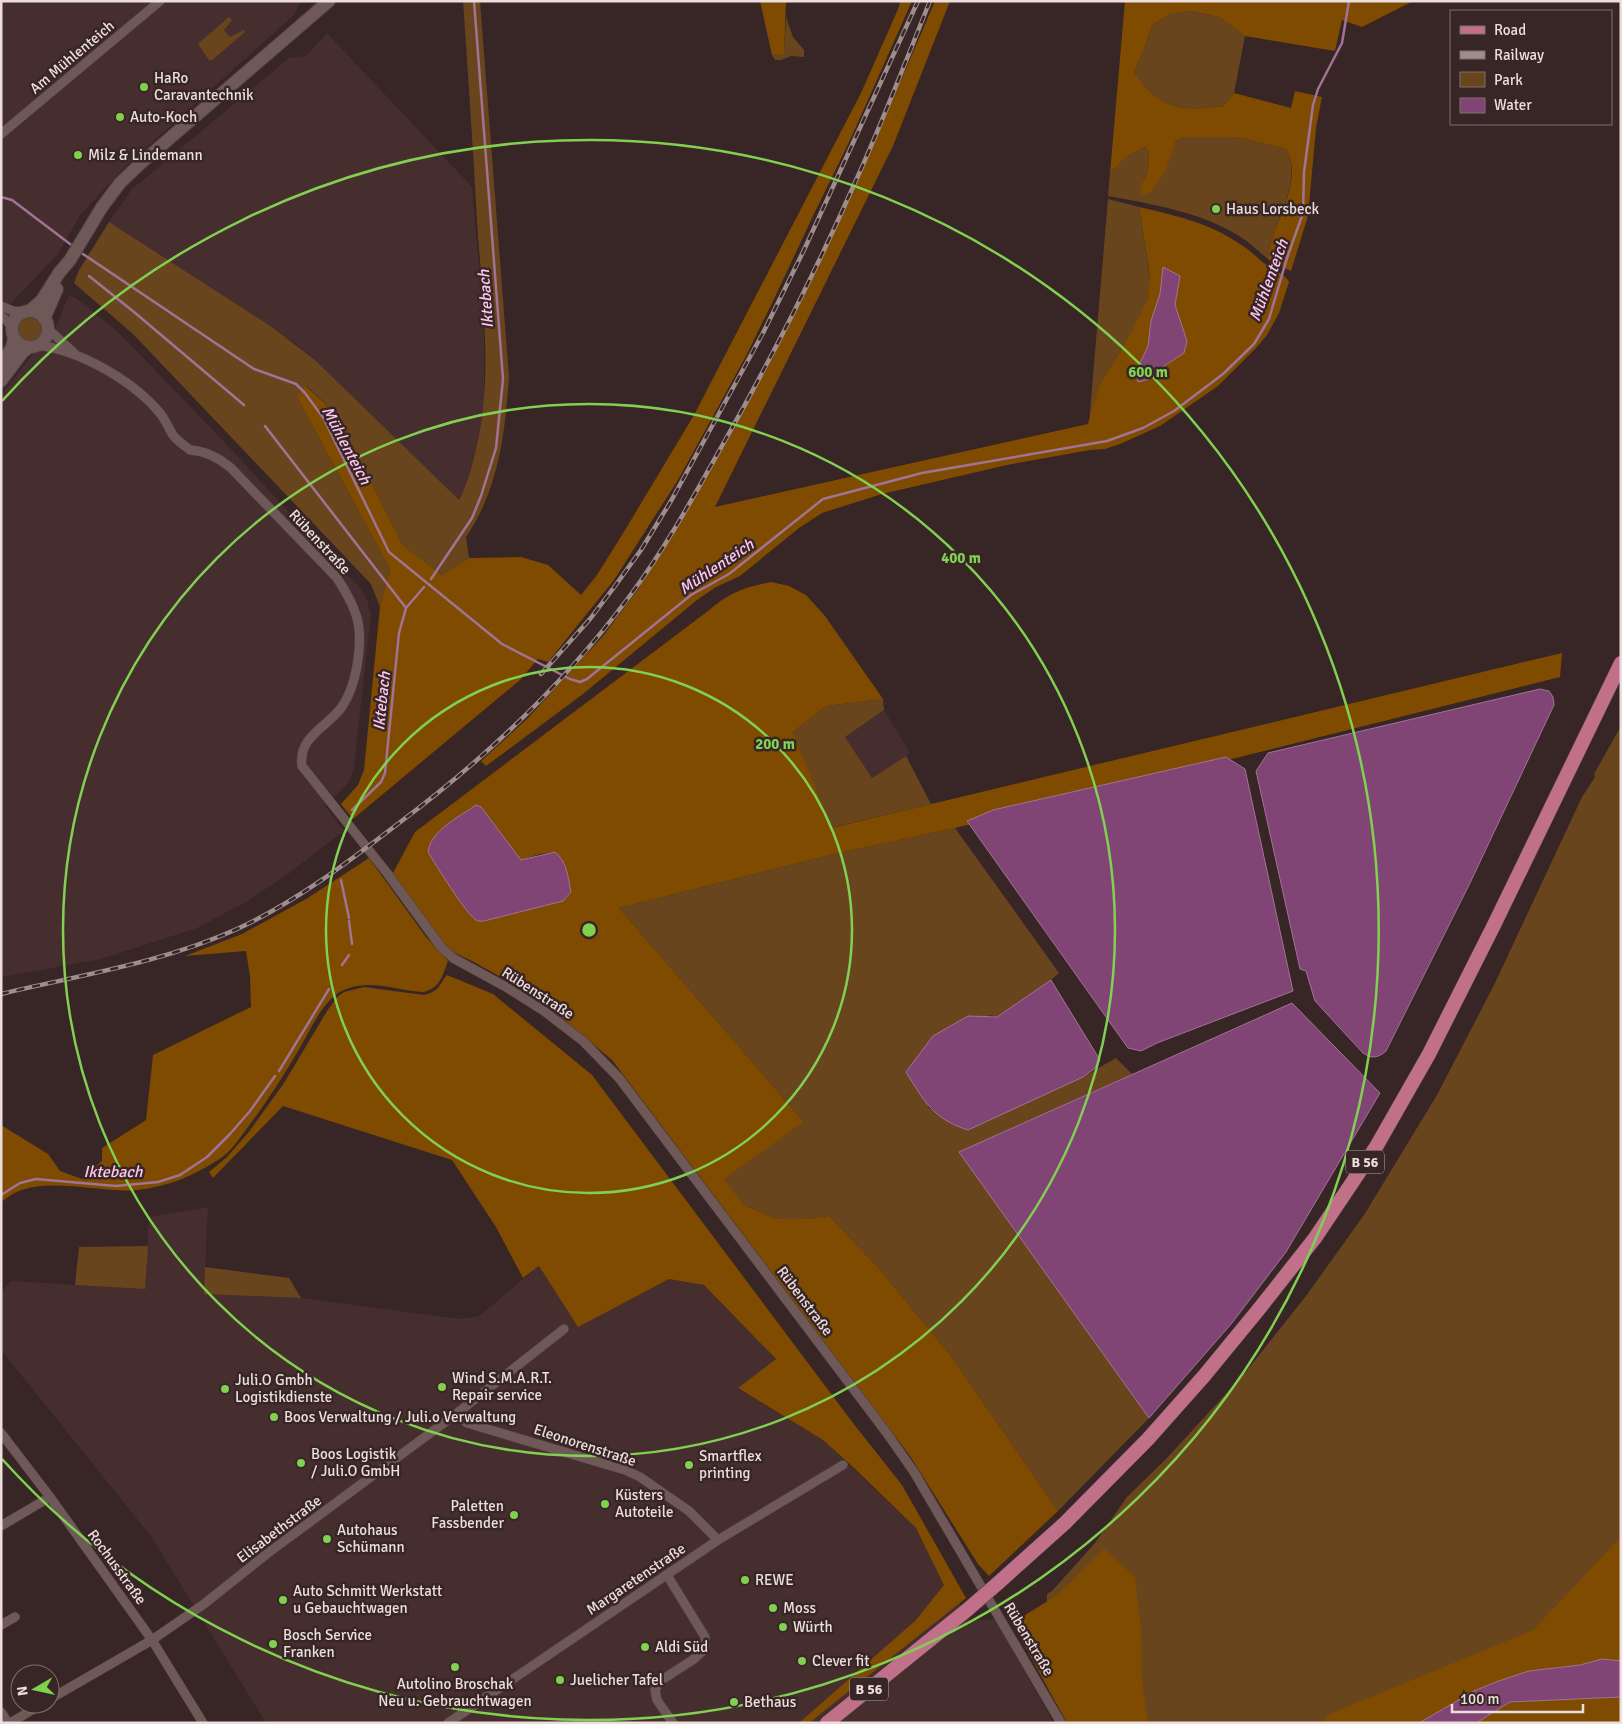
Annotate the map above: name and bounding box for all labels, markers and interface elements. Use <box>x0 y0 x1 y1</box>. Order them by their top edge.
legend <box>1450 10 1612 125</box>
street label: Am Mühlenteich <box>26 16 118 98</box>
text: Road <box>1494 21 1526 39</box>
text: Railway <box>1494 46 1544 64</box>
place label: HaRo Caravantechnik <box>154 69 254 104</box>
text: Park <box>1494 71 1523 89</box>
marker: HaRo Caravantechnik <box>138 81 150 93</box>
text: Water <box>1494 96 1532 114</box>
place label: Auto-Koch <box>130 108 197 126</box>
marker: Auto-Koch <box>114 111 126 123</box>
place label: Milz & Lindemann <box>88 146 203 164</box>
marker: Milz & Lindemann <box>72 149 84 161</box>
place label: Haus Lorsbeck <box>1226 200 1320 218</box>
marker: Haus Lorsbeck <box>1210 203 1222 215</box>
water label: Mühlenteich <box>1245 235 1293 324</box>
water label: Iktebach <box>474 268 498 329</box>
text: 600 m <box>1128 363 1168 381</box>
water label: Mühlenteich <box>317 403 376 489</box>
street label: Rübenstraße <box>285 506 355 578</box>
water label: Mühlenteich <box>675 534 759 599</box>
text: 400 m <box>941 549 981 567</box>
water label: Iktebach <box>369 669 395 731</box>
text: 200 m <box>755 735 795 753</box>
centre of rings <box>580 921 598 939</box>
street label: Rübenstraße <box>499 963 577 1023</box>
road number: B 56 <box>1346 1150 1384 1174</box>
water label: Iktebach <box>84 1162 144 1182</box>
street label: Rübenstraße <box>773 1263 837 1339</box>
place label: Wind S.M.A.R.T. Repair service <box>452 1369 552 1404</box>
place label: Juli.O Gmbh Logistikdienste <box>235 1371 332 1406</box>
marker: Wind S.M.A.R.T. Repair service <box>436 1381 448 1393</box>
marker: Juli.O Gmbh Logistikdienste <box>219 1383 231 1395</box>
place label: Boos Verwaltung / Juli.o Verwaltung <box>284 1408 516 1426</box>
marker: Boos Verwaltung / Juli.o Verwaltung <box>268 1411 280 1423</box>
street label: Eleonorenstraße <box>531 1420 639 1470</box>
place label: Boos Logistik / Juli.O GmbH <box>311 1445 400 1480</box>
place label: Smartflex printing <box>699 1447 762 1482</box>
marker: Boos Logistik / Juli.O GmbH <box>295 1457 307 1469</box>
marker: Smartflex printing <box>683 1459 695 1471</box>
place label: Küsters Autoteile <box>615 1486 673 1521</box>
street label: Elisabethstraße <box>233 1491 325 1567</box>
place label: Paletten Fassbender <box>431 1497 504 1532</box>
marker: Küsters Autoteile <box>599 1498 611 1510</box>
marker: Paletten Fassbender <box>508 1509 520 1521</box>
place label: Autohaus Schümann <box>337 1521 405 1556</box>
street label: Rochusstraße <box>84 1526 150 1608</box>
marker: Autohaus Schümann <box>321 1533 333 1545</box>
street label: Margaretenstraße <box>583 1539 689 1619</box>
place label: REWE <box>755 1571 794 1589</box>
marker: REWE <box>739 1574 751 1586</box>
place label: Auto Schmitt Werkstatt u Gebauchtwagen <box>293 1582 442 1617</box>
marker: Auto Schmitt Werkstatt u Gebauchtwagen <box>277 1594 289 1606</box>
place label: Moss <box>783 1599 816 1617</box>
street label: Rübenstraße <box>1000 1599 1058 1679</box>
marker: Moss <box>767 1602 779 1614</box>
place label: Würth <box>793 1618 833 1636</box>
marker: Würth <box>777 1621 789 1633</box>
place label: Bosch Service Franken <box>283 1626 372 1661</box>
marker: Bosch Service Franken <box>267 1638 279 1650</box>
place label: Aldi Süd <box>655 1638 708 1656</box>
marker: Aldi Süd <box>639 1641 651 1653</box>
place label: Clever fit <box>812 1652 869 1670</box>
marker: Clever fit <box>796 1655 808 1667</box>
marker: Autolino Broschak Neu u. Gebrauchtwagen <box>449 1661 461 1673</box>
north arrow <box>10 1664 60 1714</box>
place label: Juelicher Tafel <box>570 1671 663 1689</box>
marker: Juelicher Tafel <box>554 1674 566 1686</box>
place label: Autolino Broschak Neu u. Gebrauchtwagen <box>378 1675 532 1710</box>
road number: B 56 <box>850 1678 888 1700</box>
scale bar <box>1452 1682 1583 1714</box>
text: N <box>13 1685 32 1697</box>
text: 100 m <box>1460 1690 1500 1708</box>
place label: Bethaus <box>744 1693 797 1711</box>
marker: Bethaus <box>728 1696 740 1708</box>

